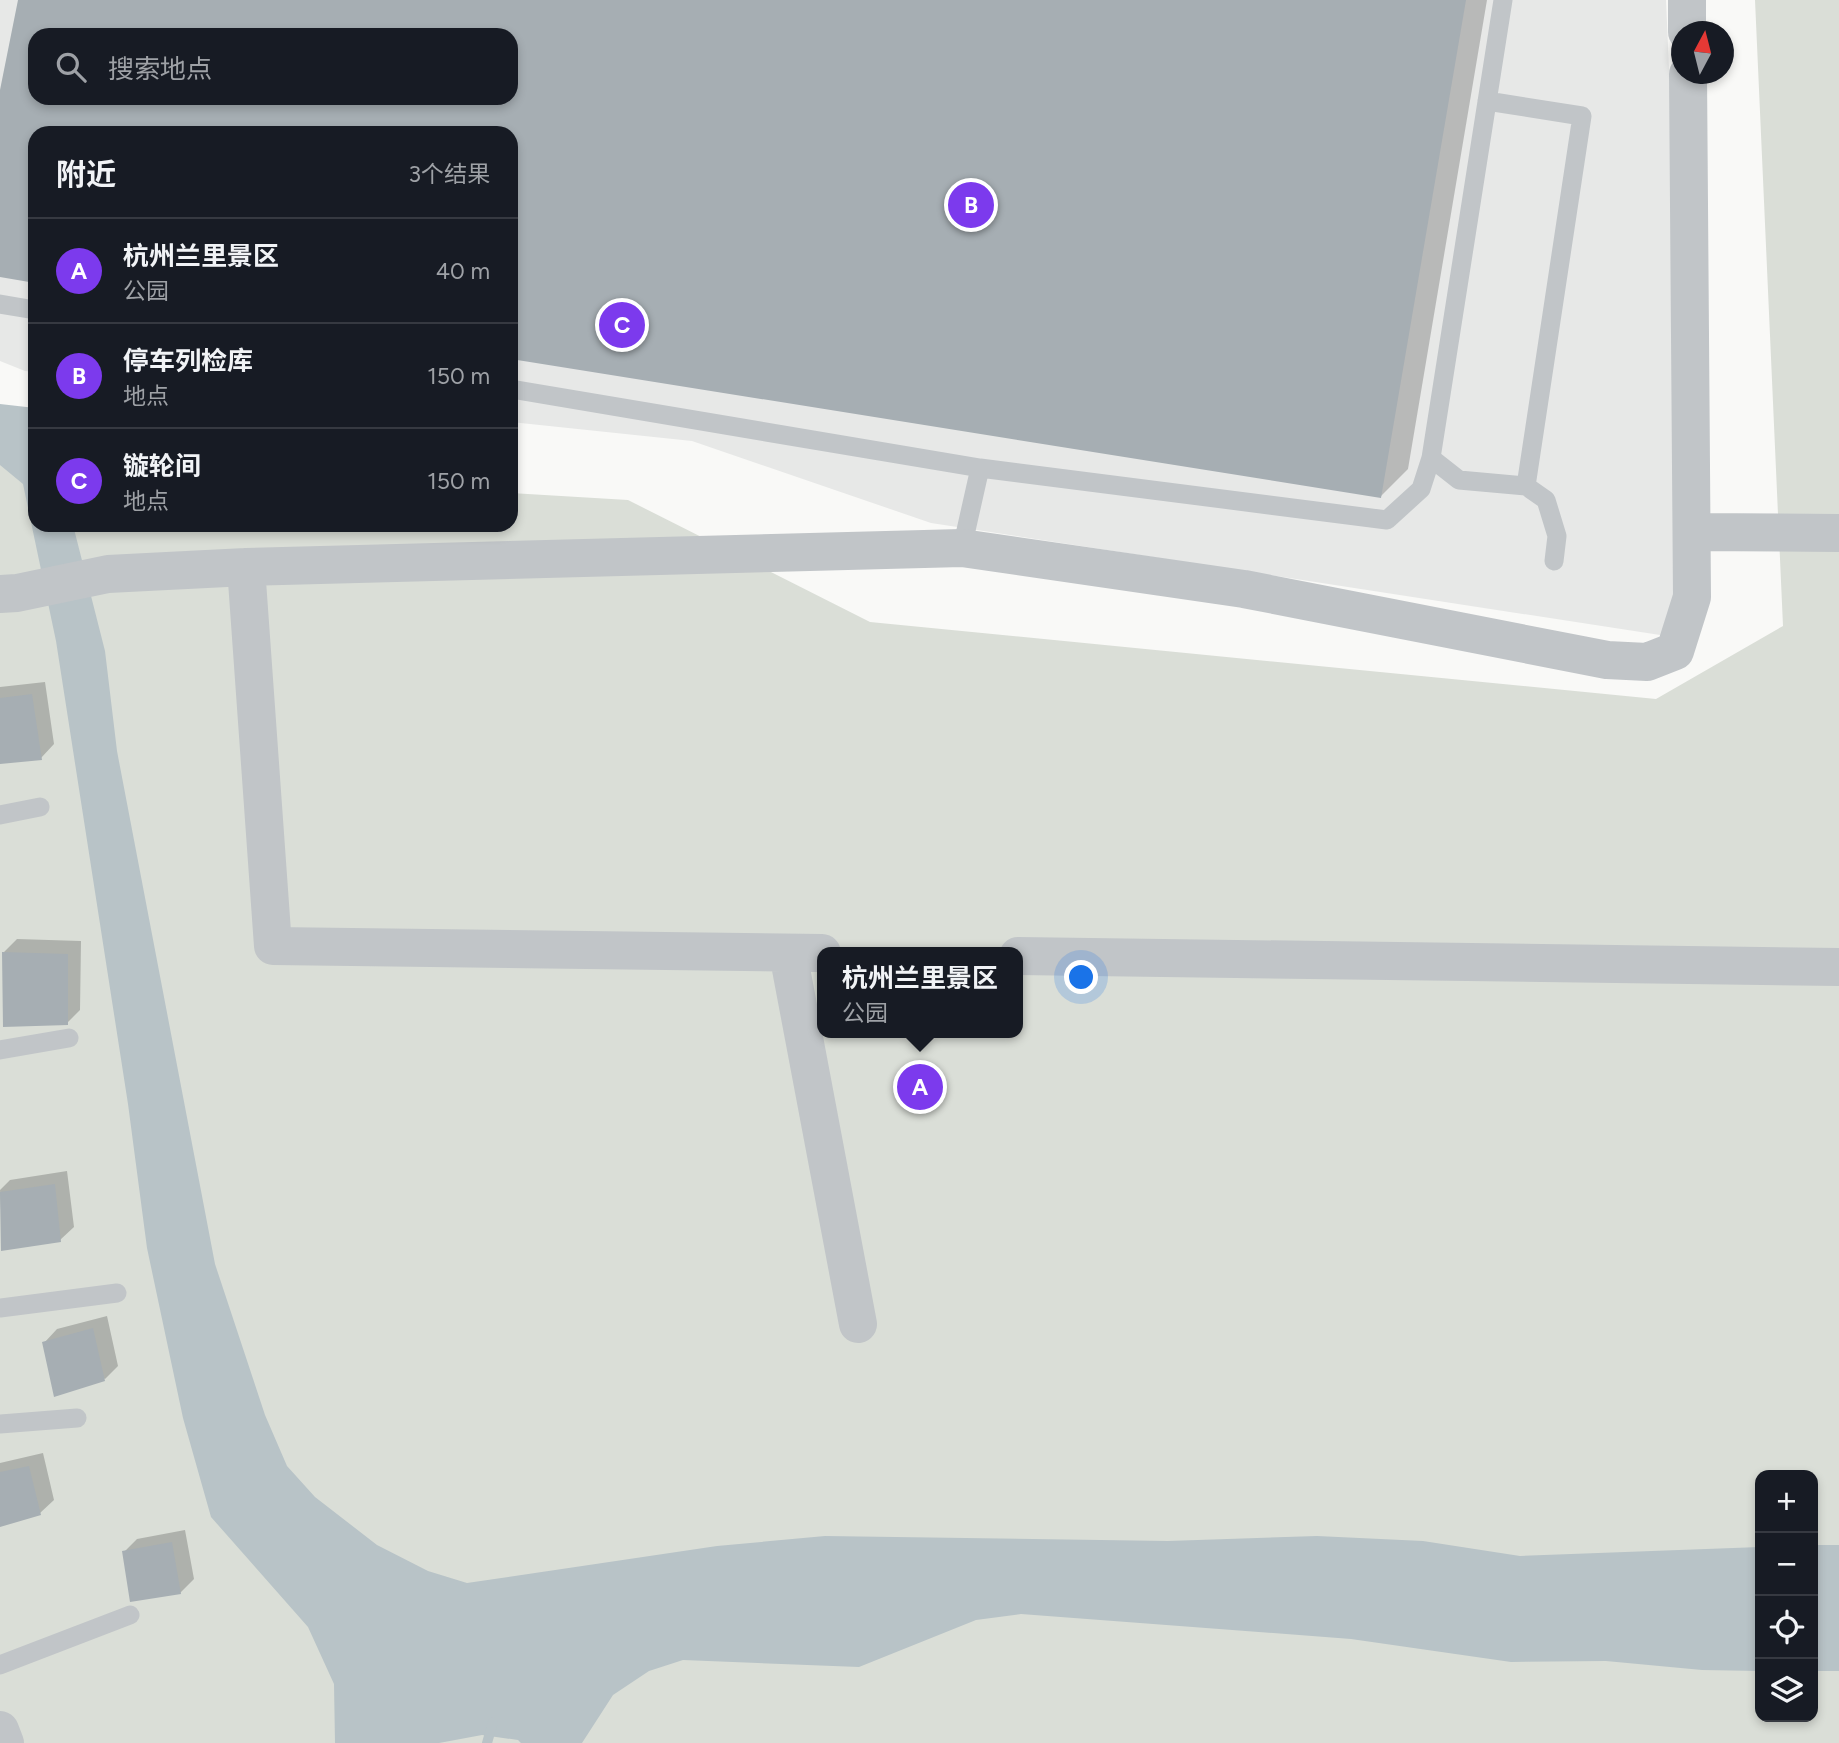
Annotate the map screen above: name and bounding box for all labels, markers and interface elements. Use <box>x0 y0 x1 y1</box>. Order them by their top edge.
north arrow <box>1671 21 1734 84</box>
search box <box>28 28 518 105</box>
icon: search <box>52 48 90 86</box>
text: 搜索地点 <box>108 53 212 85</box>
text: 附近 <box>56 156 116 193</box>
text: 3个结果 <box>408 160 490 188</box>
pin: B <box>948 179 994 231</box>
text: 杭州兰里景区 <box>123 240 279 272</box>
text: A <box>71 257 87 285</box>
text: 40 m <box>436 257 490 285</box>
text: 公园 <box>123 277 169 305</box>
pin: C <box>599 299 645 351</box>
text: 停车列检库 <box>123 345 253 377</box>
text: B <box>72 362 86 390</box>
text: 150 m <box>427 362 490 390</box>
text: 地点 <box>123 382 169 410</box>
text: 镟轮间 <box>123 450 201 482</box>
text: C <box>71 467 87 495</box>
text: 150 m <box>427 467 490 495</box>
text: 地点 <box>123 487 169 515</box>
popup <box>817 947 1023 1038</box>
your location <box>1064 960 1098 994</box>
text: 杭州兰里景区 <box>842 962 998 994</box>
text: 公园 <box>842 999 888 1027</box>
pin: A <box>897 1061 943 1113</box>
map controls <box>1755 1470 1818 1722</box>
button: + <box>1755 1470 1818 1533</box>
button: − <box>1755 1533 1818 1596</box>
button: locate <box>1755 1596 1818 1659</box>
button: layers <box>1755 1659 1818 1722</box>

